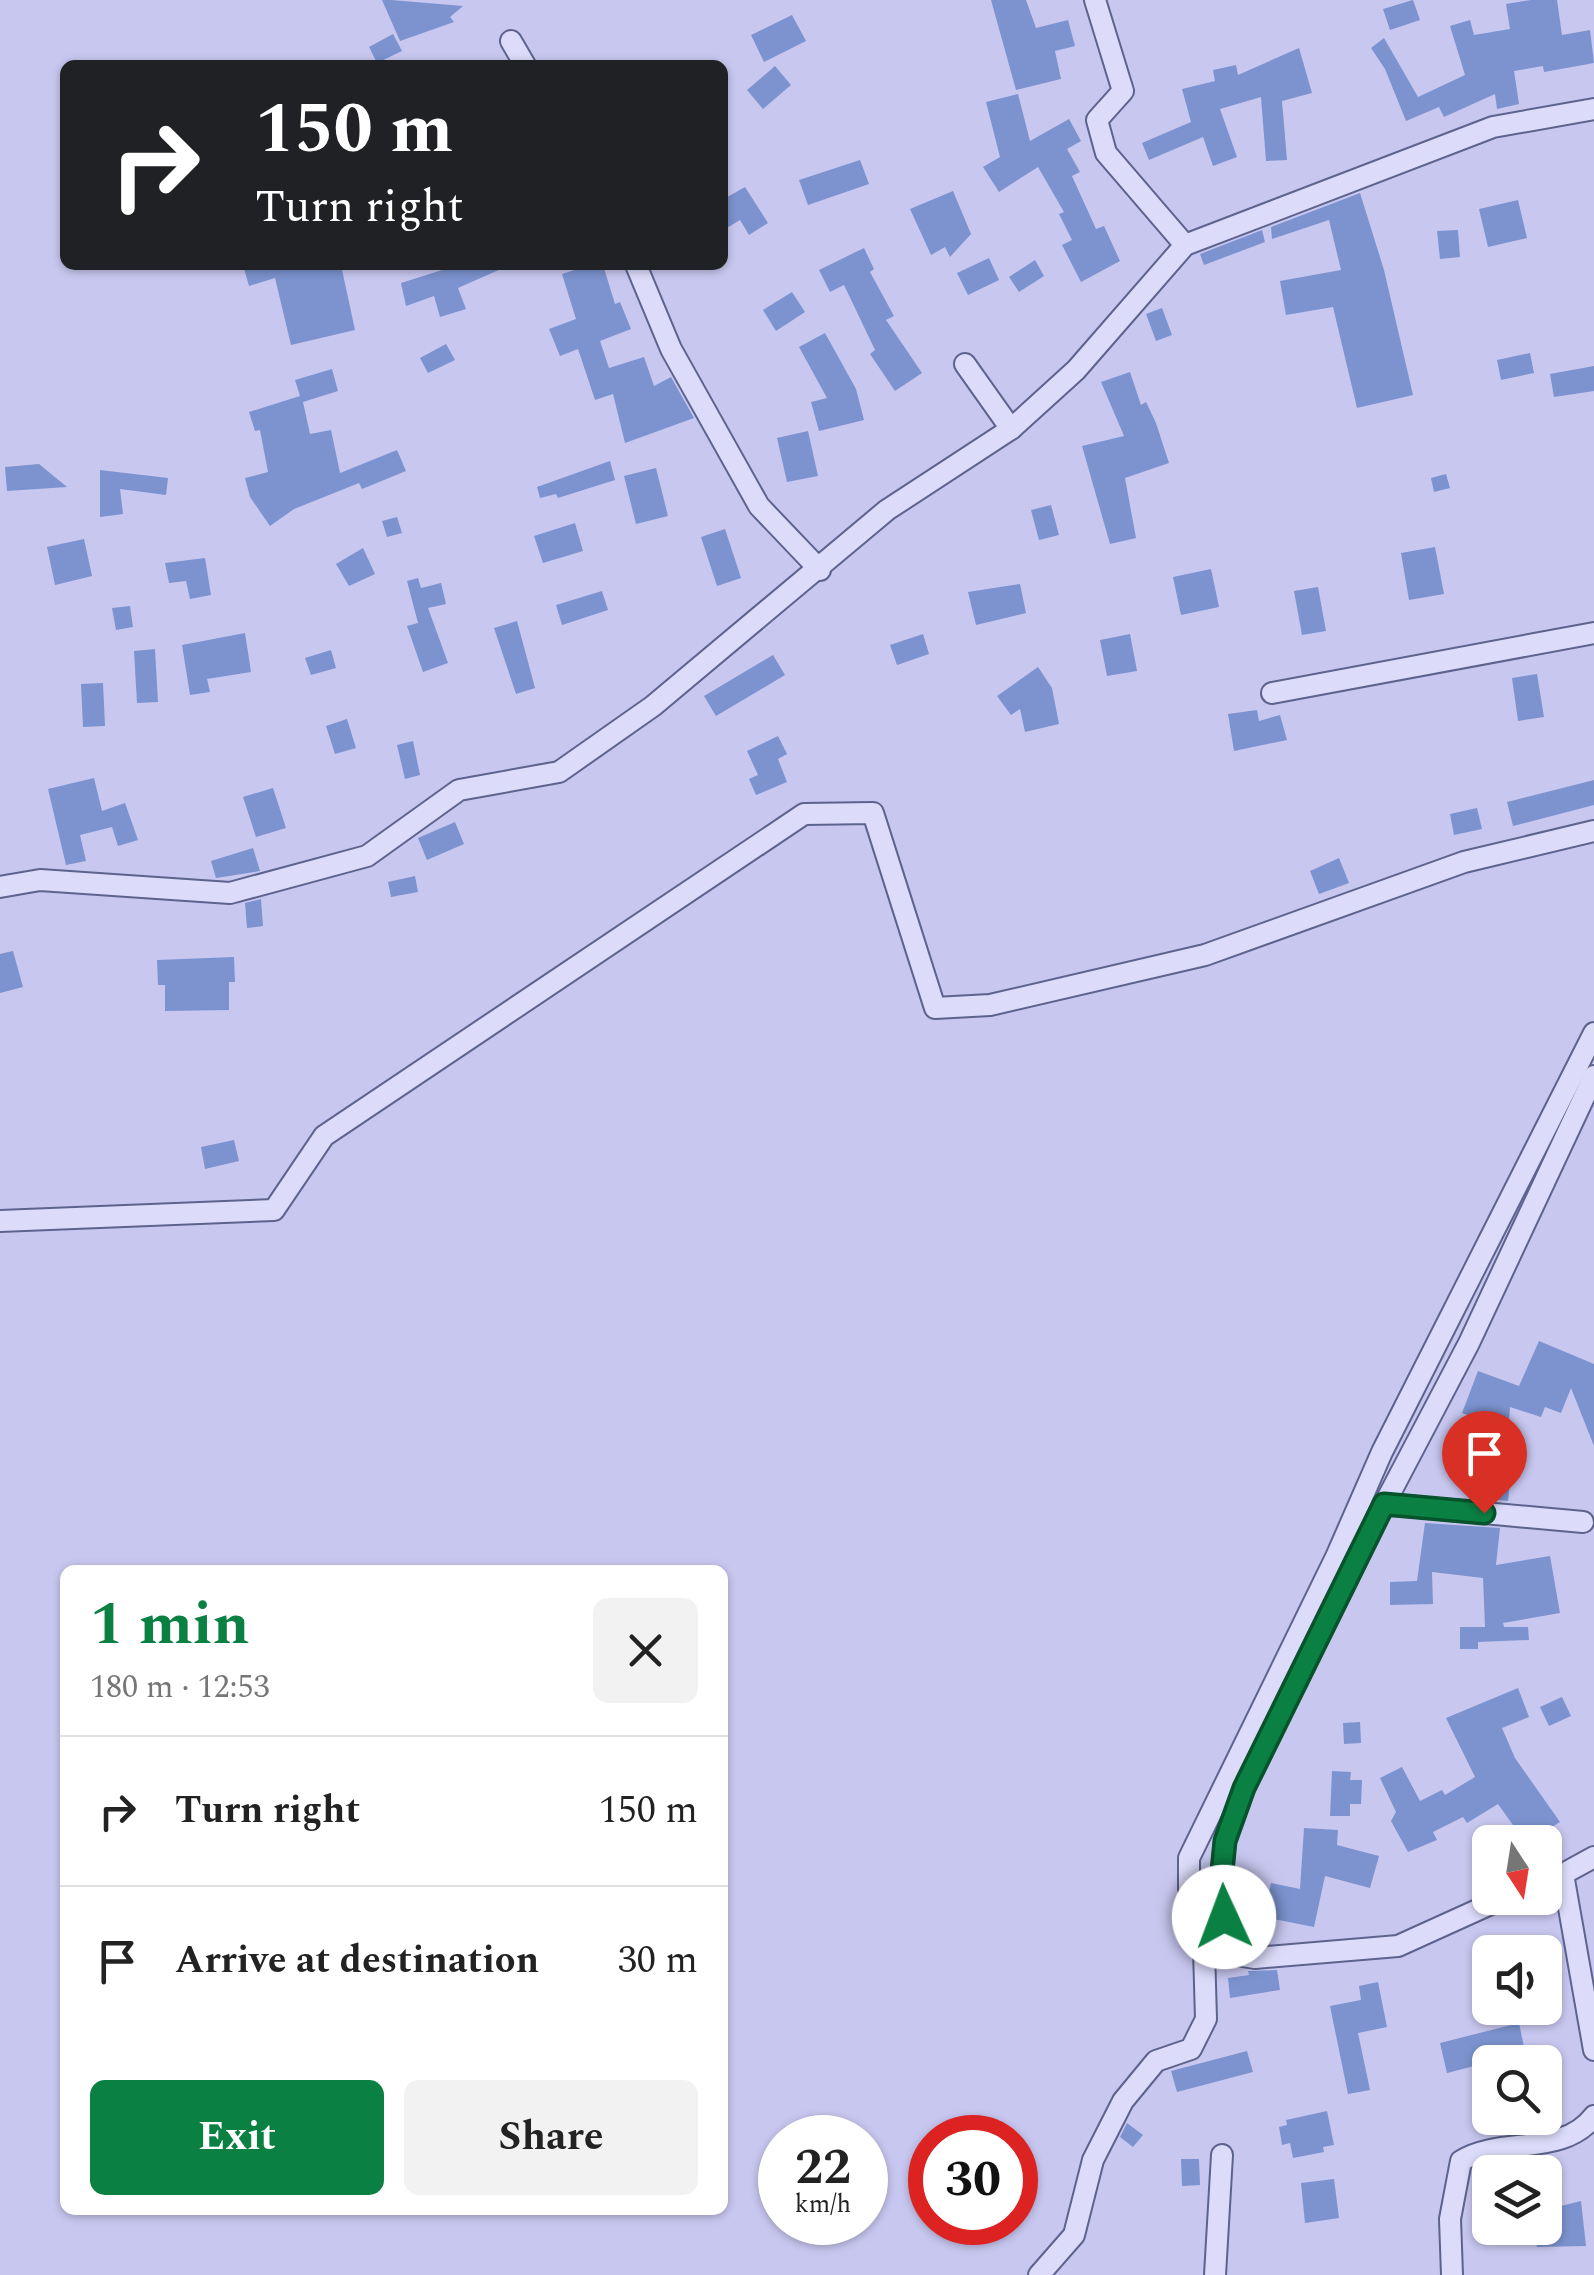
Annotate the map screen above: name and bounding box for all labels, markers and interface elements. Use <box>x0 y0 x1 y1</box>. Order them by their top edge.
text: 150 m <box>255 77 453 183</box>
icon: right <box>90 100 220 230</box>
text: Turn right <box>255 173 464 242</box>
pin <box>1442 1411 1527 1514</box>
icon: arrive <box>1457 1426 1512 1481</box>
text: 1 min <box>90 1579 250 1671</box>
button: close <box>593 1598 698 1703</box>
text: 180 m · 12:53 <box>90 1663 270 1712</box>
text: Turn right <box>175 1782 360 1840</box>
text: 150 m <box>599 1782 698 1840</box>
icon: right <box>90 1784 145 1839</box>
north arrow <box>1472 1825 1562 1915</box>
map controls <box>1472 1825 1562 2245</box>
position arrow <box>1172 1865 1276 1969</box>
text: Arrive at destination <box>175 1932 539 1990</box>
text: 30 m <box>618 1932 698 1990</box>
icon: arrive <box>90 1934 145 1989</box>
button: sound <box>1472 1935 1562 2025</box>
button: search <box>1472 2045 1562 2135</box>
button: Exit <box>90 2080 384 2195</box>
button: Share <box>404 2080 698 2195</box>
speed limit sign: 30 <box>908 2115 1038 2245</box>
text: 22 <box>795 2130 851 2206</box>
button: layers <box>1472 2155 1562 2245</box>
text: km/h <box>795 2186 851 2224</box>

